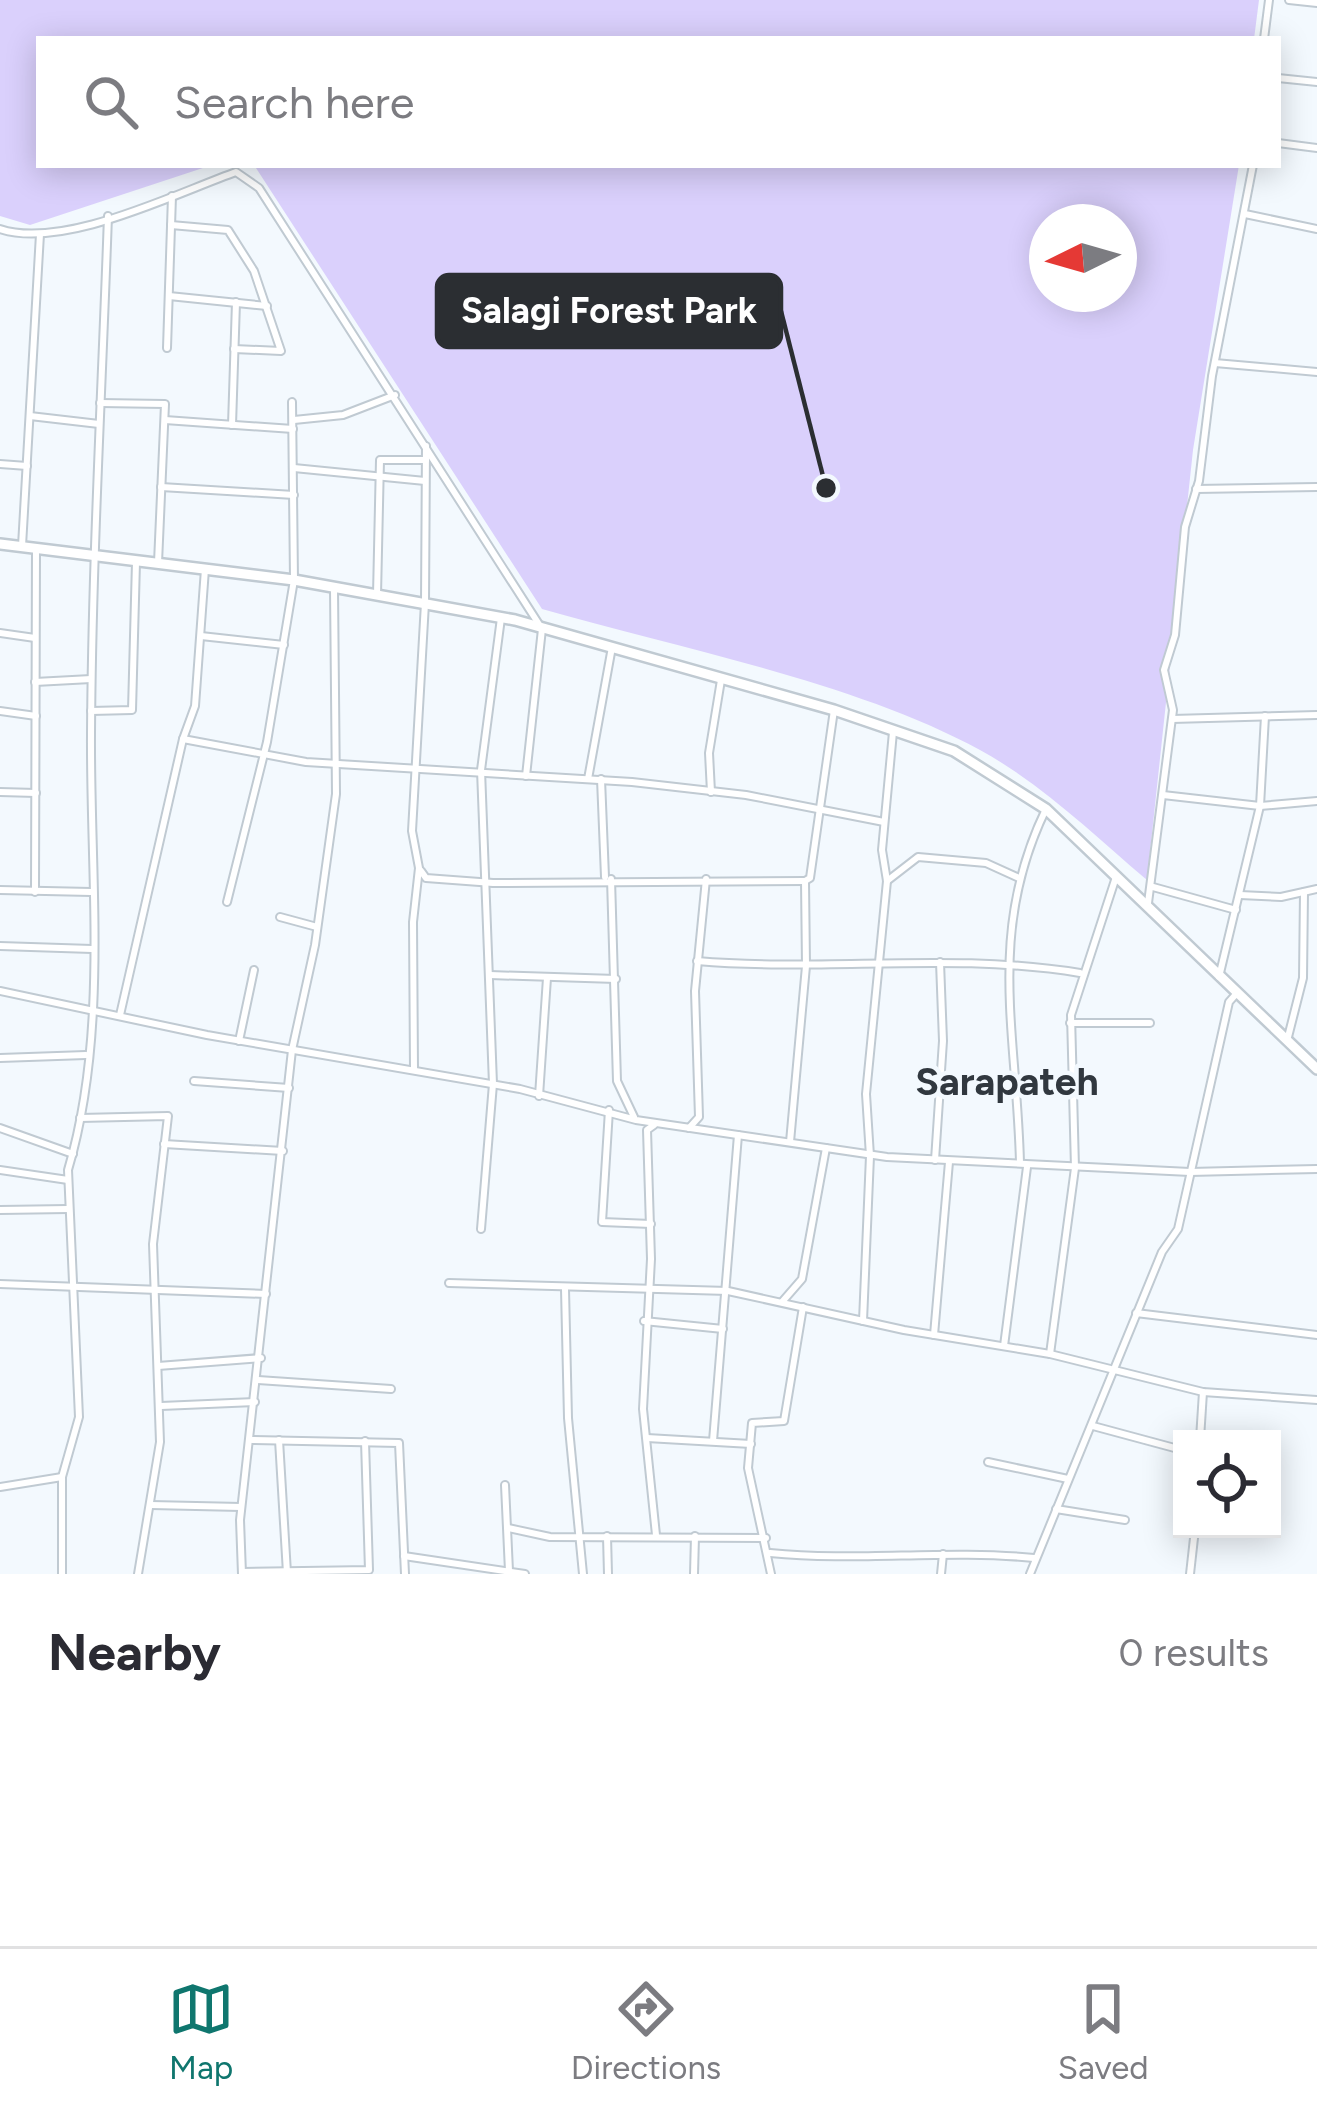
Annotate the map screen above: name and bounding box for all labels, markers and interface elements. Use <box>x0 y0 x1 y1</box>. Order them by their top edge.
search box <box>36 36 1281 168</box>
icon: search <box>78 69 144 135</box>
text: Search here <box>174 75 414 129</box>
north arrow <box>1029 204 1137 312</box>
callout: Salagi Forest Park <box>437 275 781 347</box>
text: Salagi Forest Park <box>461 289 758 332</box>
district label: Sarapateh <box>915 1058 1099 1105</box>
map controls <box>1173 1430 1281 1538</box>
button: locate <box>1173 1430 1281 1538</box>
text: Nearby <box>48 1622 221 1683</box>
text: 0 results <box>1118 1629 1269 1676</box>
tab: Map <box>168 1976 234 2087</box>
tab: Directions <box>571 1976 721 2087</box>
tab: Saved <box>1058 1976 1149 2087</box>

